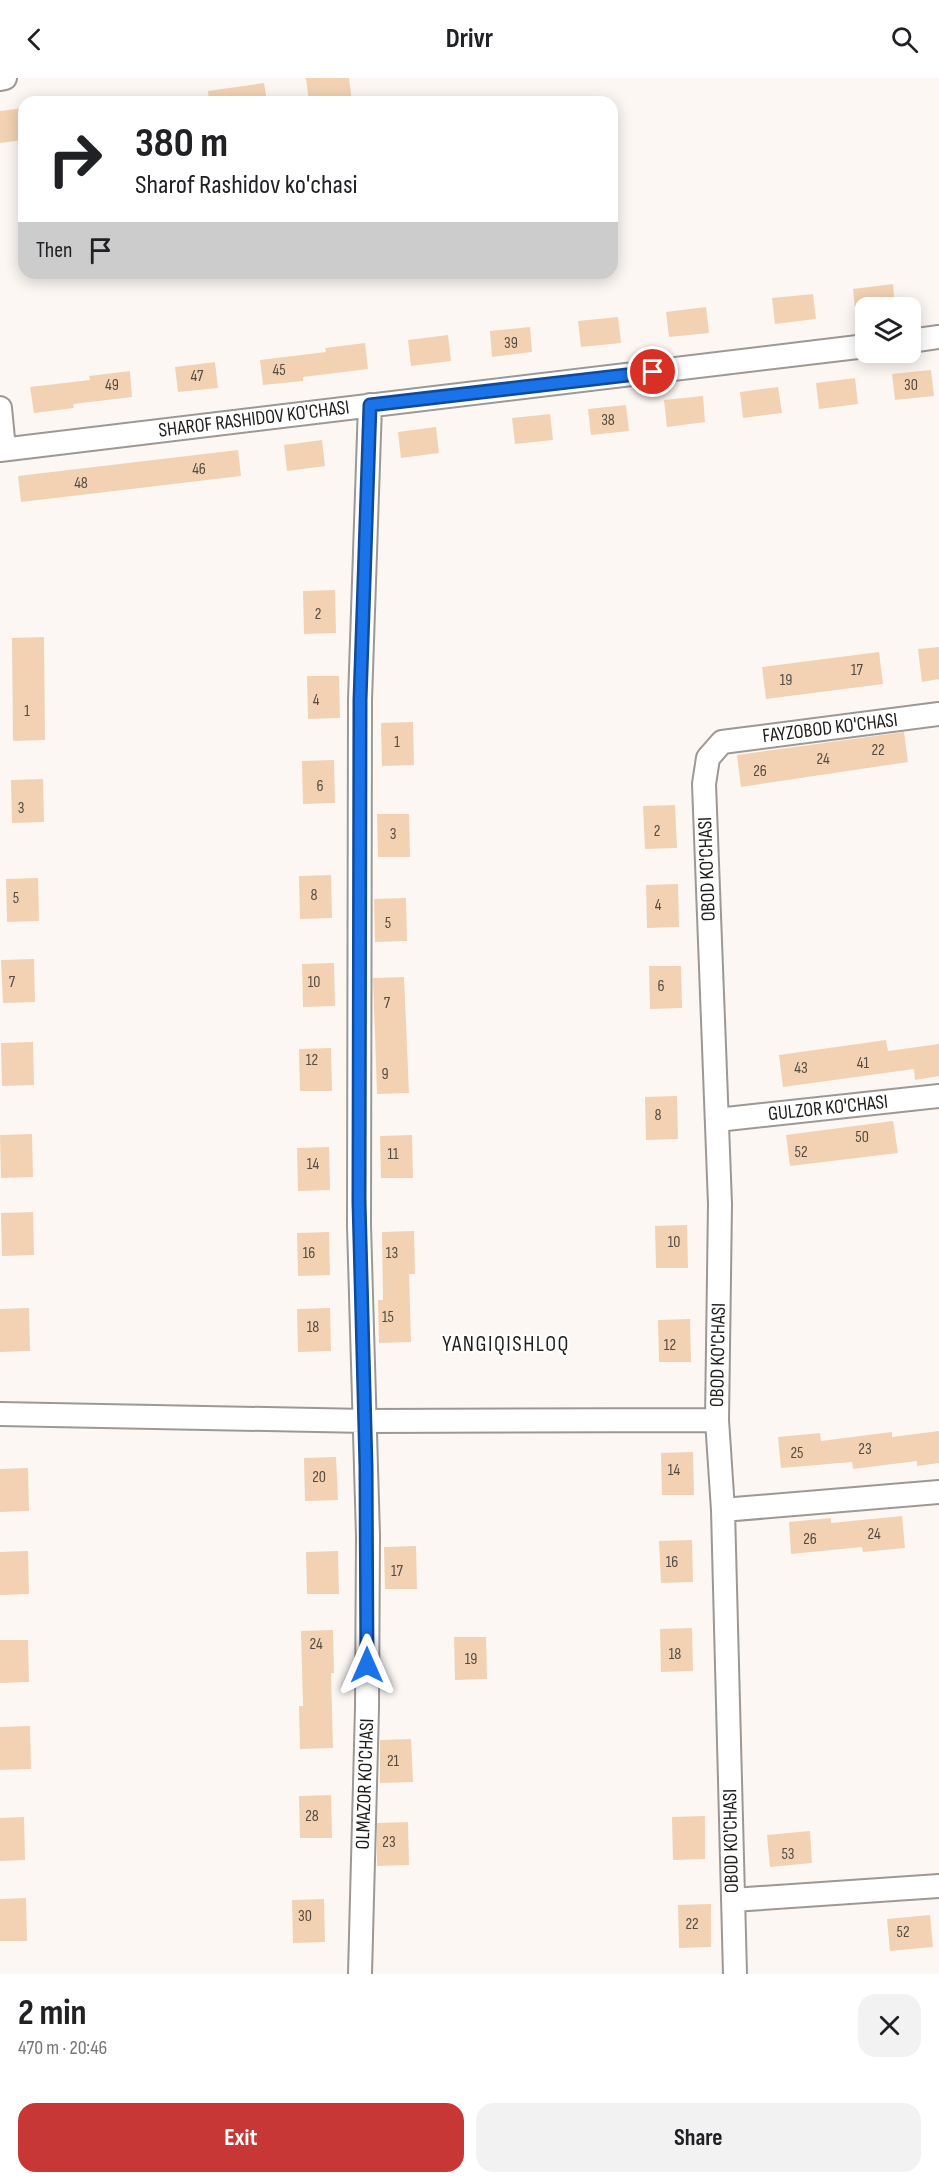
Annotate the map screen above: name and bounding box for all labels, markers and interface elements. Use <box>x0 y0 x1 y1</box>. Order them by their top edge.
icon: back <box>18 23 51 56</box>
text: Drivr <box>446 23 493 55</box>
icon: search <box>888 23 921 56</box>
text: 380 m <box>135 118 228 169</box>
icon: right <box>36 120 114 198</box>
text: Sharof Rashidov ko'chasi <box>135 169 358 201</box>
icon: arrive <box>84 234 117 267</box>
text: Then <box>36 237 72 264</box>
map controls <box>855 297 921 363</box>
button: layers <box>855 297 921 363</box>
house number: 39 <box>504 334 518 353</box>
pin <box>627 346 678 397</box>
icon: arrive <box>636 355 669 388</box>
house number: 45 <box>272 361 286 380</box>
house number: 47 <box>191 367 204 386</box>
house number: 49 <box>105 376 119 395</box>
house number: 30 <box>904 376 918 395</box>
street label: SHAROF RASHIDOV KO'CHASI <box>157 395 351 443</box>
house number: 38 <box>601 411 615 430</box>
house number: 46 <box>192 460 206 479</box>
house number: 48 <box>74 474 88 493</box>
house number: 2 <box>315 605 321 624</box>
house number: 17 <box>851 661 864 680</box>
house number: 19 <box>780 671 792 690</box>
house number: 4 <box>313 691 320 710</box>
house number: 1 <box>24 702 30 721</box>
street label: FAYZOBOD KO'CHASI <box>761 708 899 748</box>
house number: 1 <box>394 733 400 752</box>
house number: 22 <box>871 741 885 760</box>
house number: 24 <box>816 750 830 769</box>
house number: 26 <box>753 762 767 781</box>
house number: 6 <box>316 777 324 796</box>
house number: 3 <box>18 799 24 818</box>
street label: OBOD KO'CHASI <box>693 816 721 922</box>
house number: 2 <box>654 822 660 841</box>
house number: 3 <box>390 825 396 844</box>
house number: 8 <box>310 886 318 905</box>
house number: 5 <box>13 889 19 908</box>
house number: 4 <box>655 896 662 915</box>
house number: 5 <box>385 914 391 933</box>
house number: 7 <box>9 973 16 992</box>
house number: 10 <box>308 973 320 992</box>
house number: 6 <box>657 977 665 996</box>
house number: 7 <box>384 994 391 1013</box>
house number: 12 <box>306 1051 318 1070</box>
house number: 41 <box>857 1054 870 1073</box>
house number: 43 <box>794 1059 808 1078</box>
house number: 9 <box>381 1065 389 1084</box>
street label: GULZOR KO'CHASI <box>767 1090 889 1126</box>
house number: 8 <box>654 1106 662 1125</box>
house number: 50 <box>855 1128 869 1147</box>
house number: 52 <box>794 1143 808 1162</box>
house number: 11 <box>387 1145 399 1164</box>
house number: 14 <box>307 1155 319 1174</box>
house number: 10 <box>668 1233 680 1252</box>
house number: 16 <box>303 1244 315 1263</box>
house number: 13 <box>386 1244 398 1263</box>
street label: OBOD KO'CHASI <box>705 1303 731 1407</box>
house number: 15 <box>382 1308 394 1327</box>
house number: 18 <box>307 1318 319 1337</box>
district label: YANGIQISHLOQ <box>442 1331 570 1358</box>
house number: 12 <box>664 1336 676 1355</box>
house number: 23 <box>858 1440 872 1459</box>
house number: 25 <box>790 1444 804 1463</box>
house number: 14 <box>668 1461 680 1480</box>
house number: 20 <box>312 1468 326 1487</box>
house number: 24 <box>867 1525 881 1544</box>
house number: 26 <box>803 1530 817 1549</box>
house number: 16 <box>666 1553 678 1572</box>
house number: 17 <box>391 1562 404 1581</box>
position arrow <box>335 1633 399 1697</box>
house number: 24 <box>309 1635 323 1654</box>
house number: 18 <box>669 1645 681 1664</box>
house number: 19 <box>465 1650 477 1669</box>
street label: OLMAZOR KO'CHASI <box>351 1718 379 1850</box>
house number: 21 <box>387 1752 400 1771</box>
street label: OBOD KO'CHASI <box>718 1789 744 1893</box>
house number: 28 <box>305 1807 319 1826</box>
house number: 23 <box>382 1833 396 1852</box>
house number: 53 <box>781 1845 795 1864</box>
house number: 30 <box>298 1907 312 1926</box>
house number: 22 <box>685 1915 699 1934</box>
house number: 52 <box>896 1923 910 1942</box>
text: 2 min <box>18 1992 87 2035</box>
button: close <box>858 1994 921 2057</box>
text: 470 m · 20:46 <box>18 2036 107 2060</box>
button: Exit <box>18 2103 464 2172</box>
button: Share <box>476 2103 921 2172</box>

